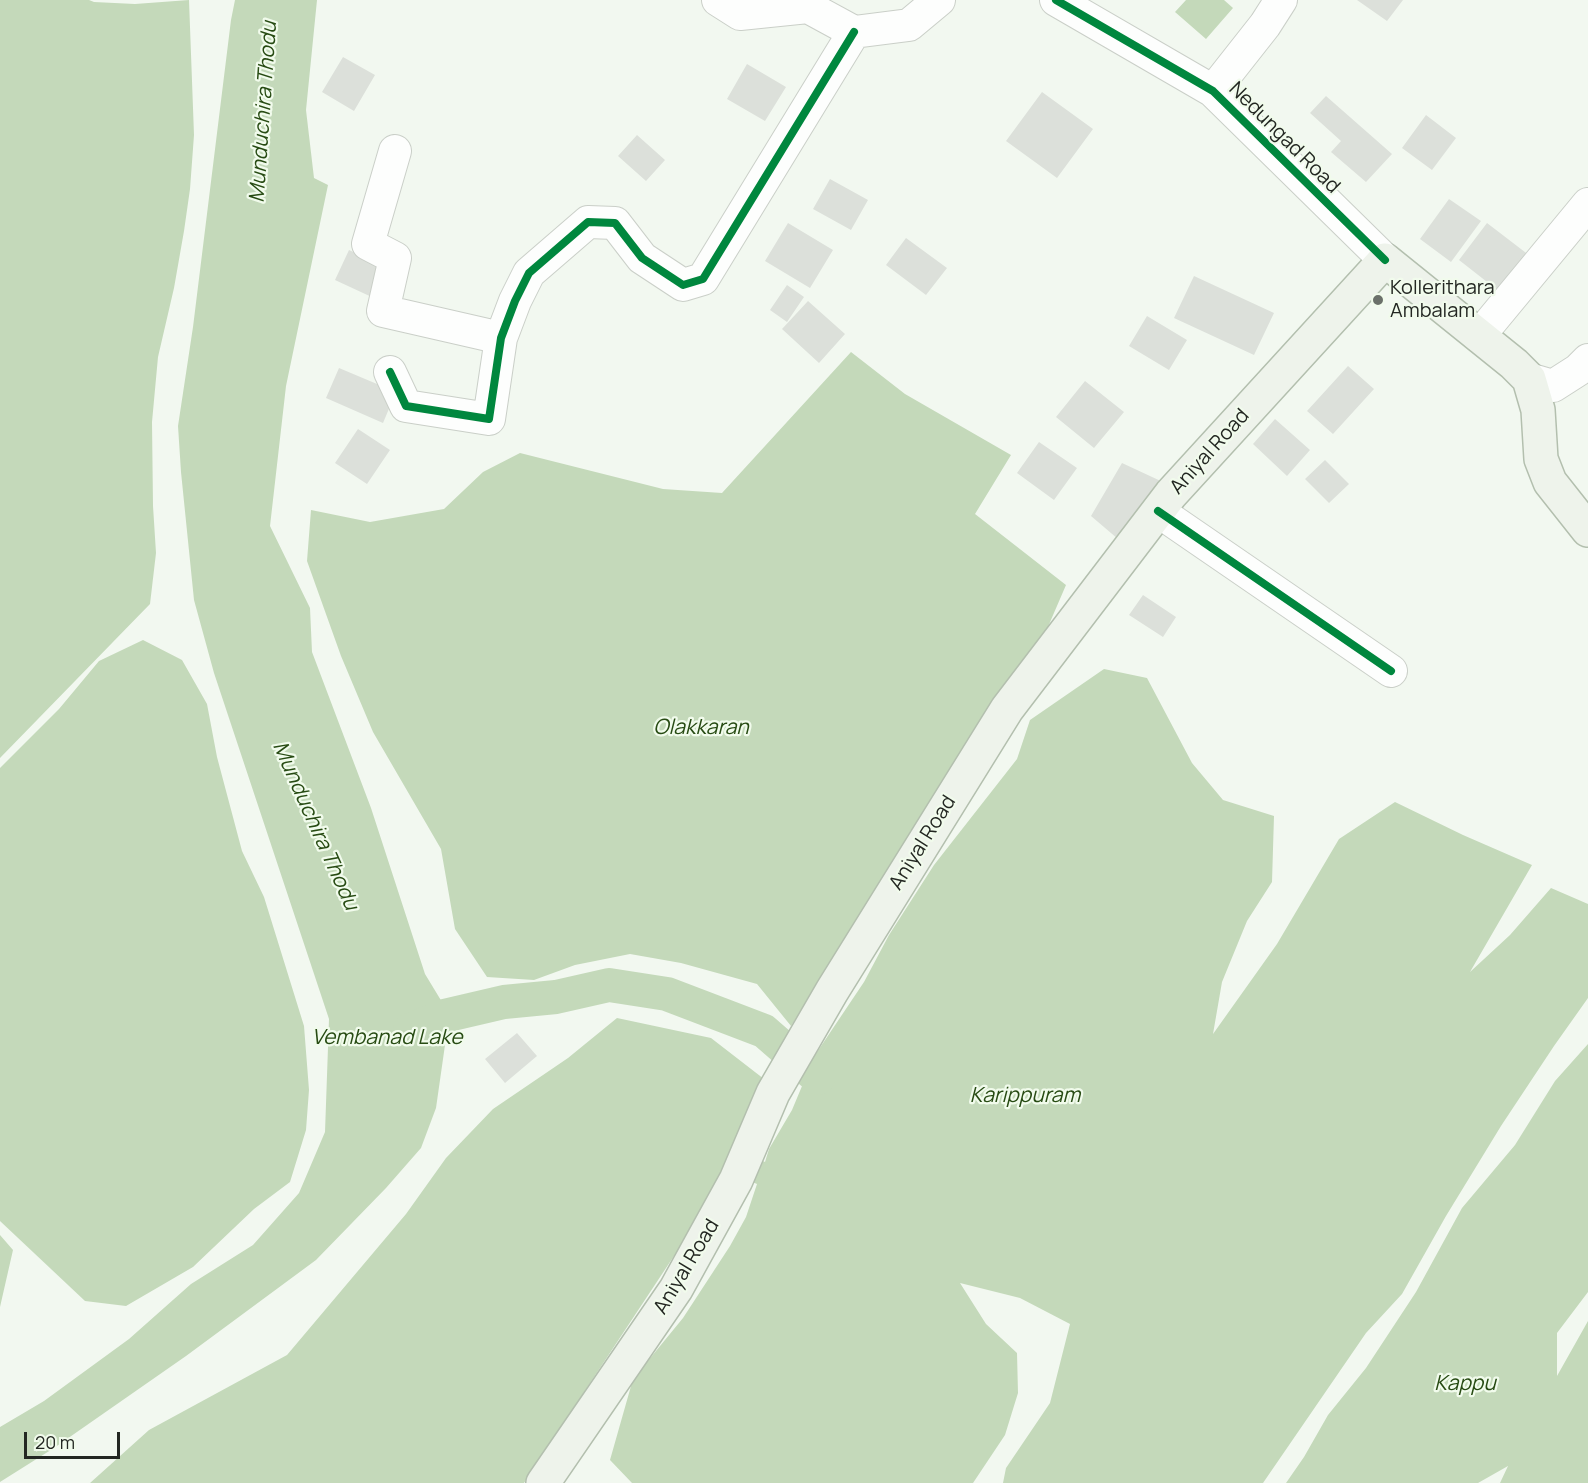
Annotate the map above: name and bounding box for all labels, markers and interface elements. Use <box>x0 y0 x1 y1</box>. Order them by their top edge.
water label: Munduchira Thodu <box>245 20 283 204</box>
street label: Nedungad Road <box>1223 77 1345 199</box>
place label: Kollerithara Ambalam <box>1390 276 1495 323</box>
marker: Kollerithara Ambalam <box>1371 293 1385 307</box>
street label: Aniyal Road <box>1165 404 1255 500</box>
water label: Olakkaran <box>653 715 749 741</box>
water label: Munduchira Thodu <box>267 738 363 914</box>
street label: Aniyal Road <box>885 791 961 895</box>
water label: Vembanad Lake <box>312 1025 462 1051</box>
water label: Karippuram <box>970 1083 1080 1109</box>
street label: Aniyal Road <box>649 1215 725 1319</box>
water label: Kappu <box>1434 1371 1496 1397</box>
scale bar <box>27 1420 123 1458</box>
text: 20 m <box>35 1430 75 1454</box>

